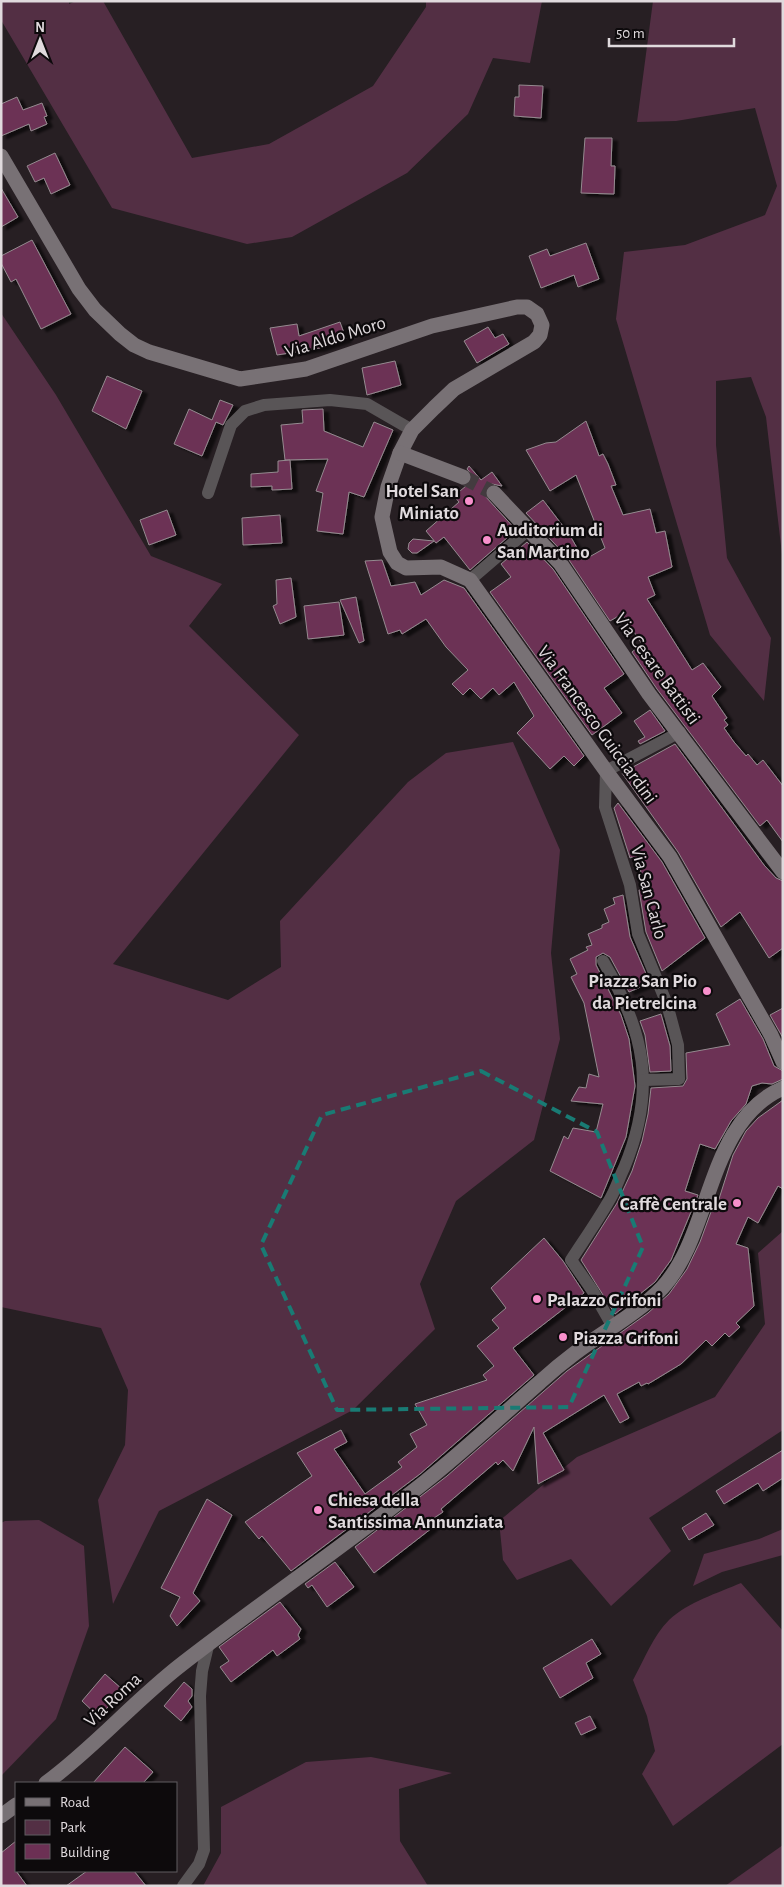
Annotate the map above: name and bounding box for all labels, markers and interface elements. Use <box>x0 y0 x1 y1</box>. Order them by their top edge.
north arrow <box>15 15 65 65</box>
scale bar <box>609 15 734 47</box>
text: N <box>35 21 45 35</box>
text: 50 m <box>616 26 645 41</box>
street label: Via Aldo Moro <box>283 313 388 362</box>
place label: Hotel San Miniato <box>385 482 459 523</box>
marker: Hotel San Miniato <box>463 495 475 507</box>
place label: Auditorium di San Martino <box>497 521 603 562</box>
marker: Auditorium di San Martino <box>481 534 493 546</box>
street label: Via Cesare Battisti <box>610 610 703 728</box>
street label: Via Francesco Guicciardini <box>533 642 660 807</box>
street label: Via San Carlo <box>627 844 670 941</box>
place label: Piazza San Pio da Pietrelcina <box>588 972 697 1013</box>
marker: Piazza San Pio da Pietrelcina <box>701 985 713 997</box>
place label: Caffè Centrale <box>620 1195 727 1214</box>
marker: Caffè Centrale <box>731 1197 743 1209</box>
place label: Palazzo Grifoni <box>547 1291 661 1310</box>
marker: Palazzo Grifoni <box>531 1293 543 1305</box>
place label: Piazza Grifoni <box>573 1329 679 1348</box>
marker: Piazza Grifoni <box>557 1331 569 1343</box>
place label: Chiesa della Santissima Annunziata <box>328 1491 503 1532</box>
marker: Chiesa della Santissima Annunziata <box>312 1504 324 1516</box>
street label: Via Roma <box>81 1669 145 1731</box>
legend <box>15 1782 178 1872</box>
text: Road <box>60 1795 90 1810</box>
text: Park <box>60 1820 86 1835</box>
text: Building <box>60 1845 110 1860</box>

